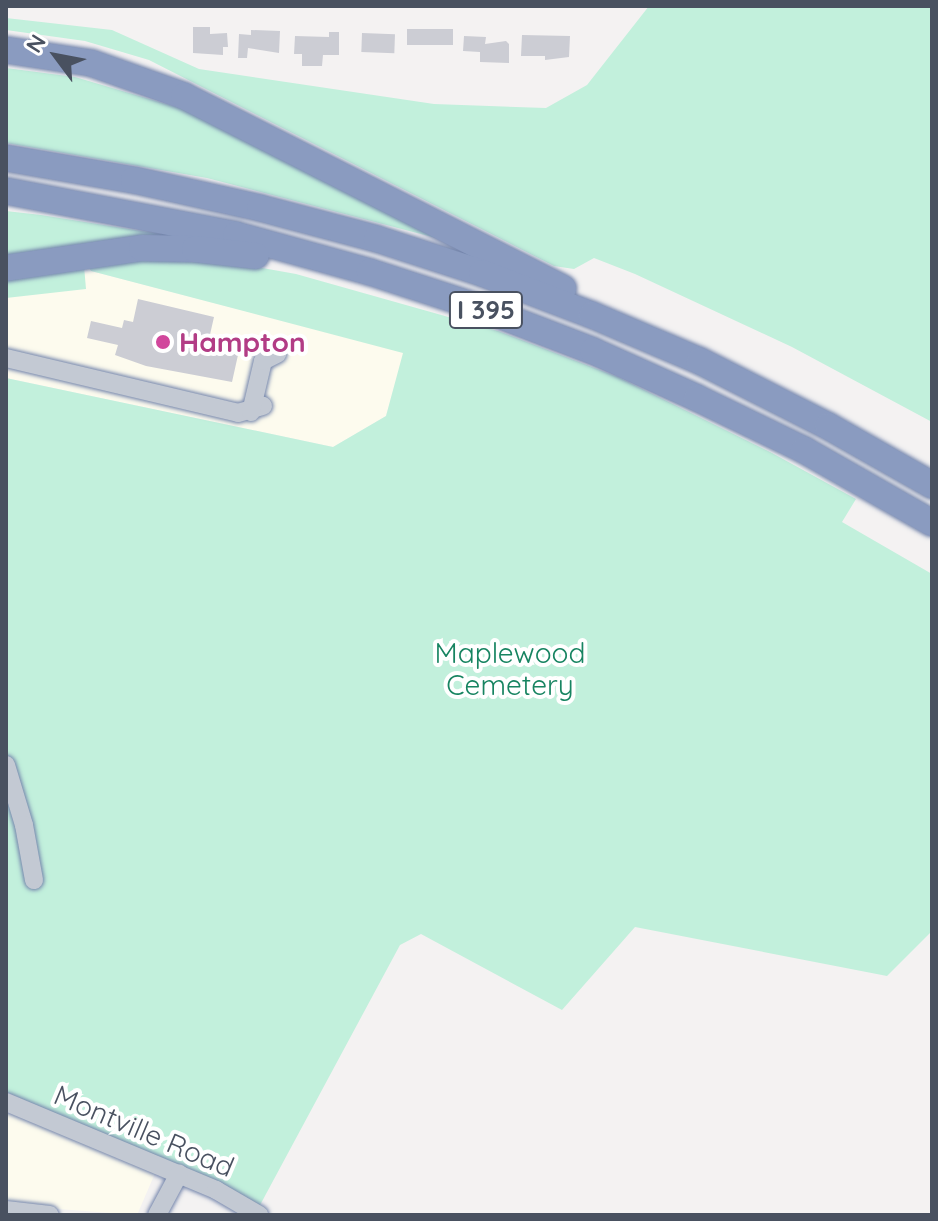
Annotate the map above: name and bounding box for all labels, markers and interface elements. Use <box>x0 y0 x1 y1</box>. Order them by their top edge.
north arrow <box>16 16 96 96</box>
text: N <box>19 29 52 58</box>
road number: I 395 <box>448 288 524 332</box>
place label: Hampton <box>179 325 306 359</box>
marker: Hampton <box>154 333 172 351</box>
park label: Maplewood Cemetery <box>435 636 585 702</box>
street label: Montville Road <box>49 1078 239 1184</box>

